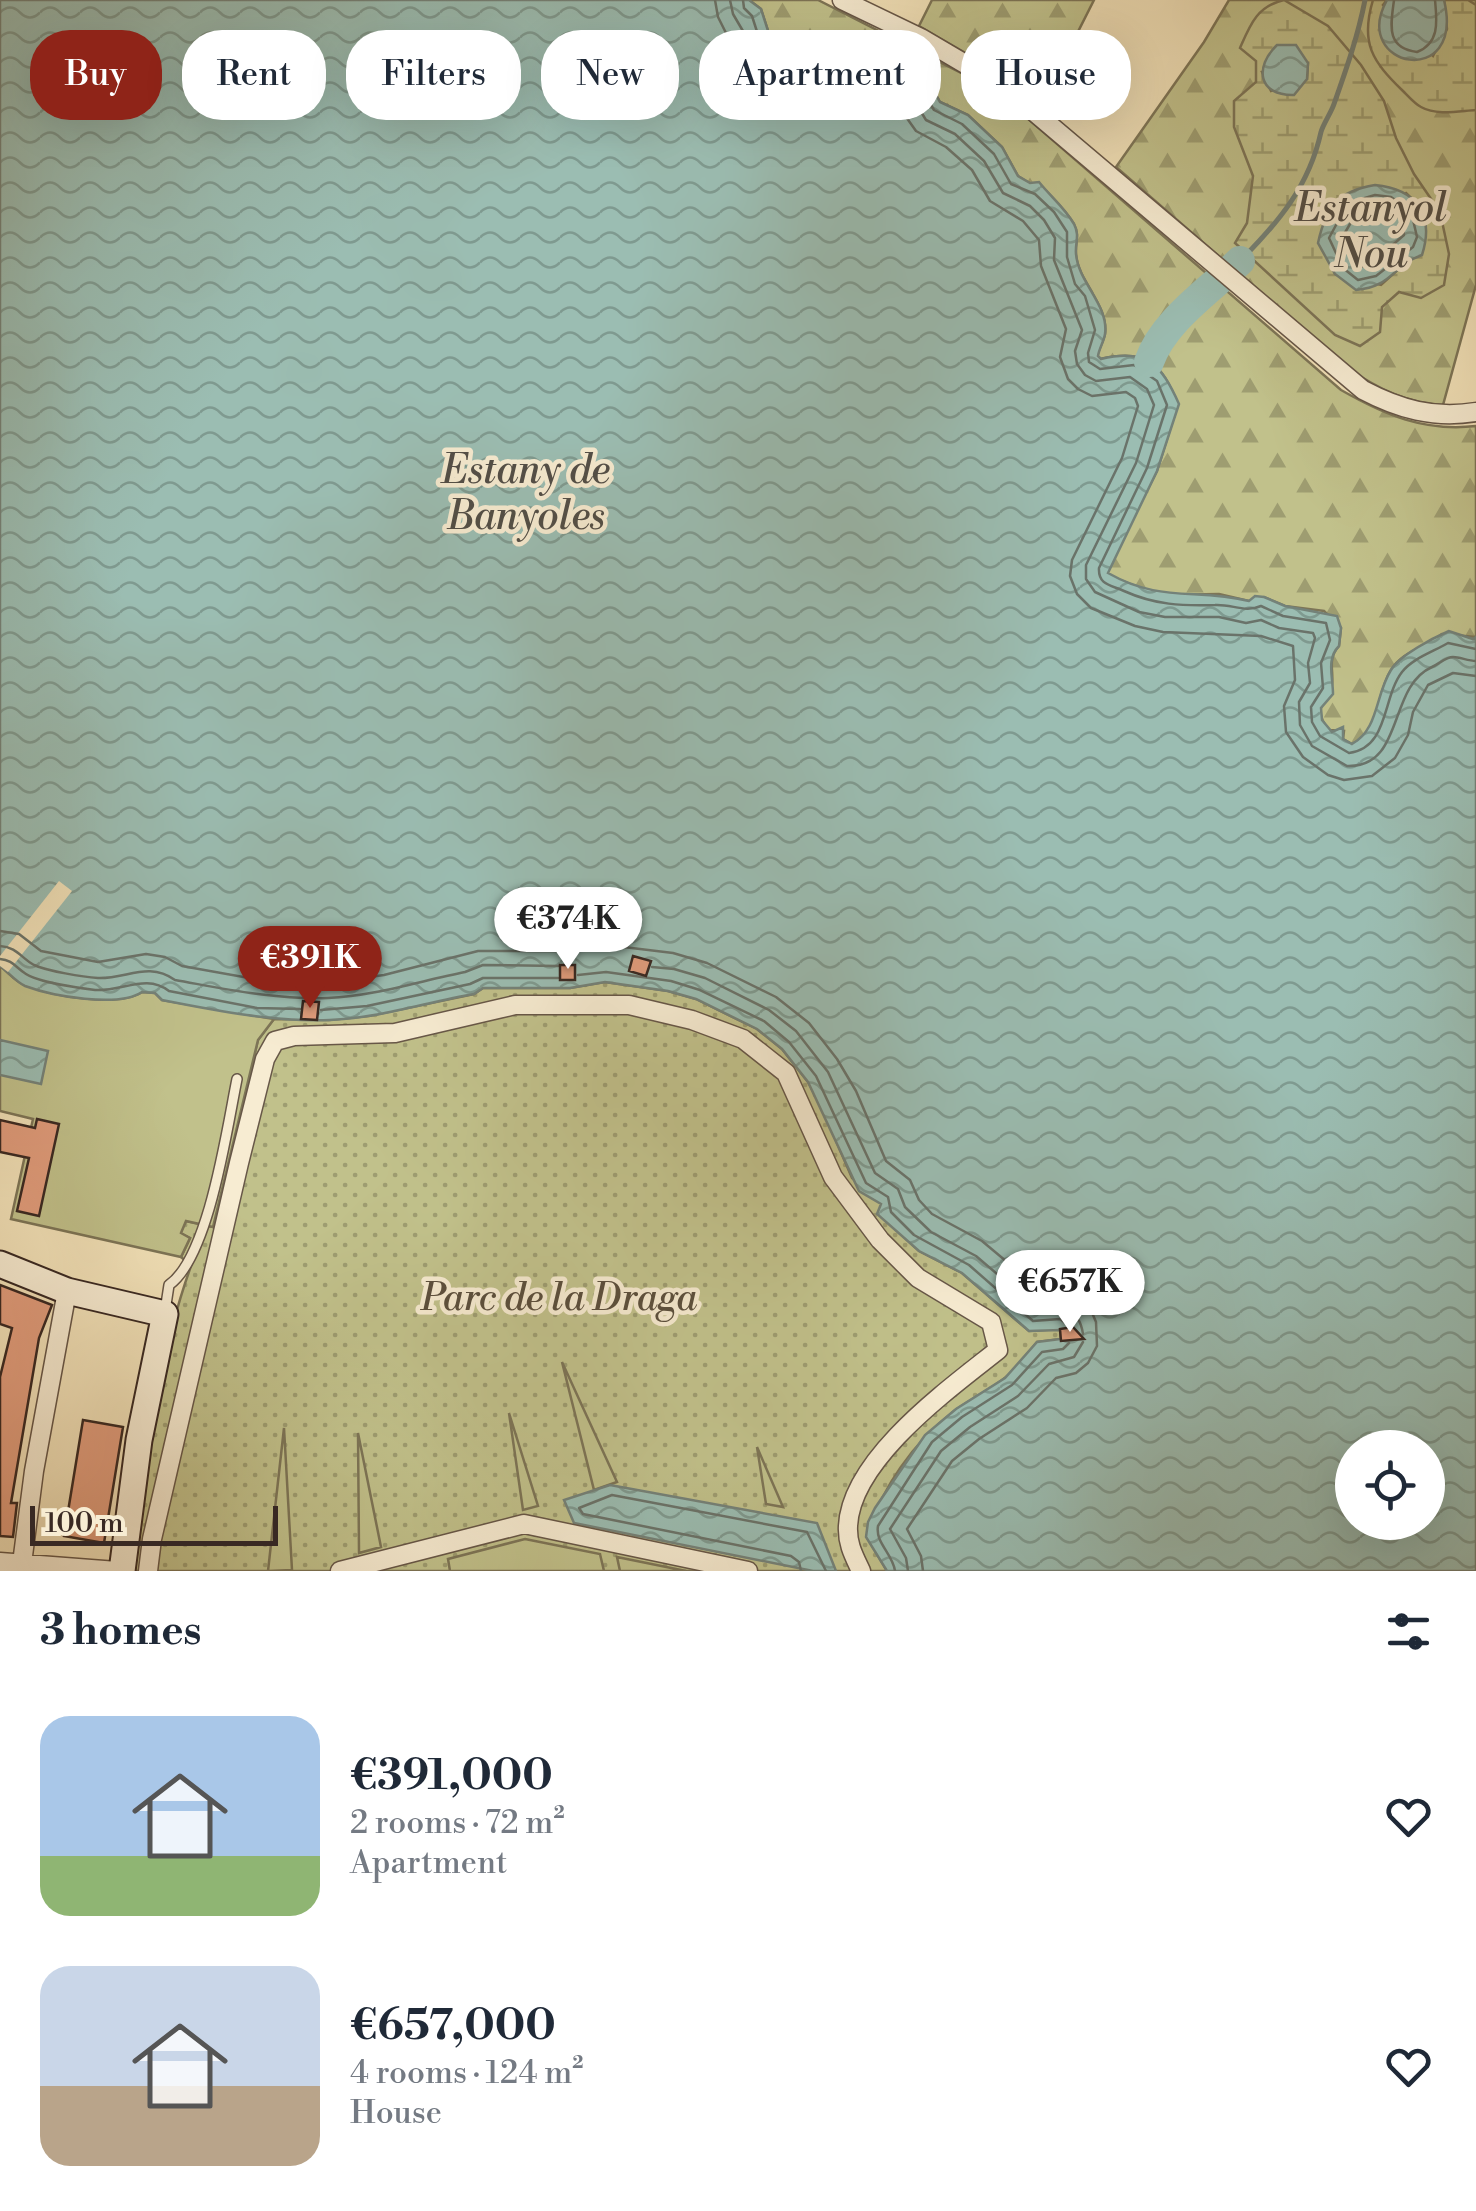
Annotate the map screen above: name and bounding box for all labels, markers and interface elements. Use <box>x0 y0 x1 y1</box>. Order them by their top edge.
chip: Buy <box>30 30 162 120</box>
chip: Rent <box>182 30 326 120</box>
chip: Filters <box>346 30 521 120</box>
chip: New <box>541 30 679 120</box>
chip: Apartment <box>699 30 941 120</box>
chip: House <box>961 30 1131 120</box>
water label: Estanyol Nou <box>1293 184 1447 280</box>
water label: Estany de Banyoles <box>440 446 611 542</box>
pin: €374K <box>498 887 638 972</box>
text: €374K <box>516 899 620 939</box>
pin: €391K <box>240 926 380 1011</box>
text: €391K <box>260 938 360 978</box>
pin: €657K <box>1000 1250 1140 1335</box>
text: €657K <box>1018 1262 1122 1302</box>
park label: Parc de la Draga <box>420 1275 698 1322</box>
map controls <box>1335 1430 1445 1540</box>
button: locate <box>1335 1430 1445 1540</box>
scale bar <box>30 1501 278 1546</box>
text: 100 m <box>45 1506 124 1541</box>
icon: filters <box>1381 1604 1436 1659</box>
text: 3 homes <box>40 1605 202 1658</box>
text: €391,000 <box>350 1750 553 1803</box>
icon: home <box>120 1756 240 1876</box>
icon: heart <box>1381 1789 1436 1844</box>
text: 2 rooms · 72 m² <box>350 1803 565 1843</box>
text: Apartment <box>350 1843 507 1883</box>
text: €657,000 <box>350 2000 556 2053</box>
icon: home <box>120 2006 240 2126</box>
icon: heart <box>1381 2039 1436 2094</box>
text: 4 rooms · 124 m² <box>350 2053 583 2093</box>
text: House <box>350 2093 442 2133</box>

